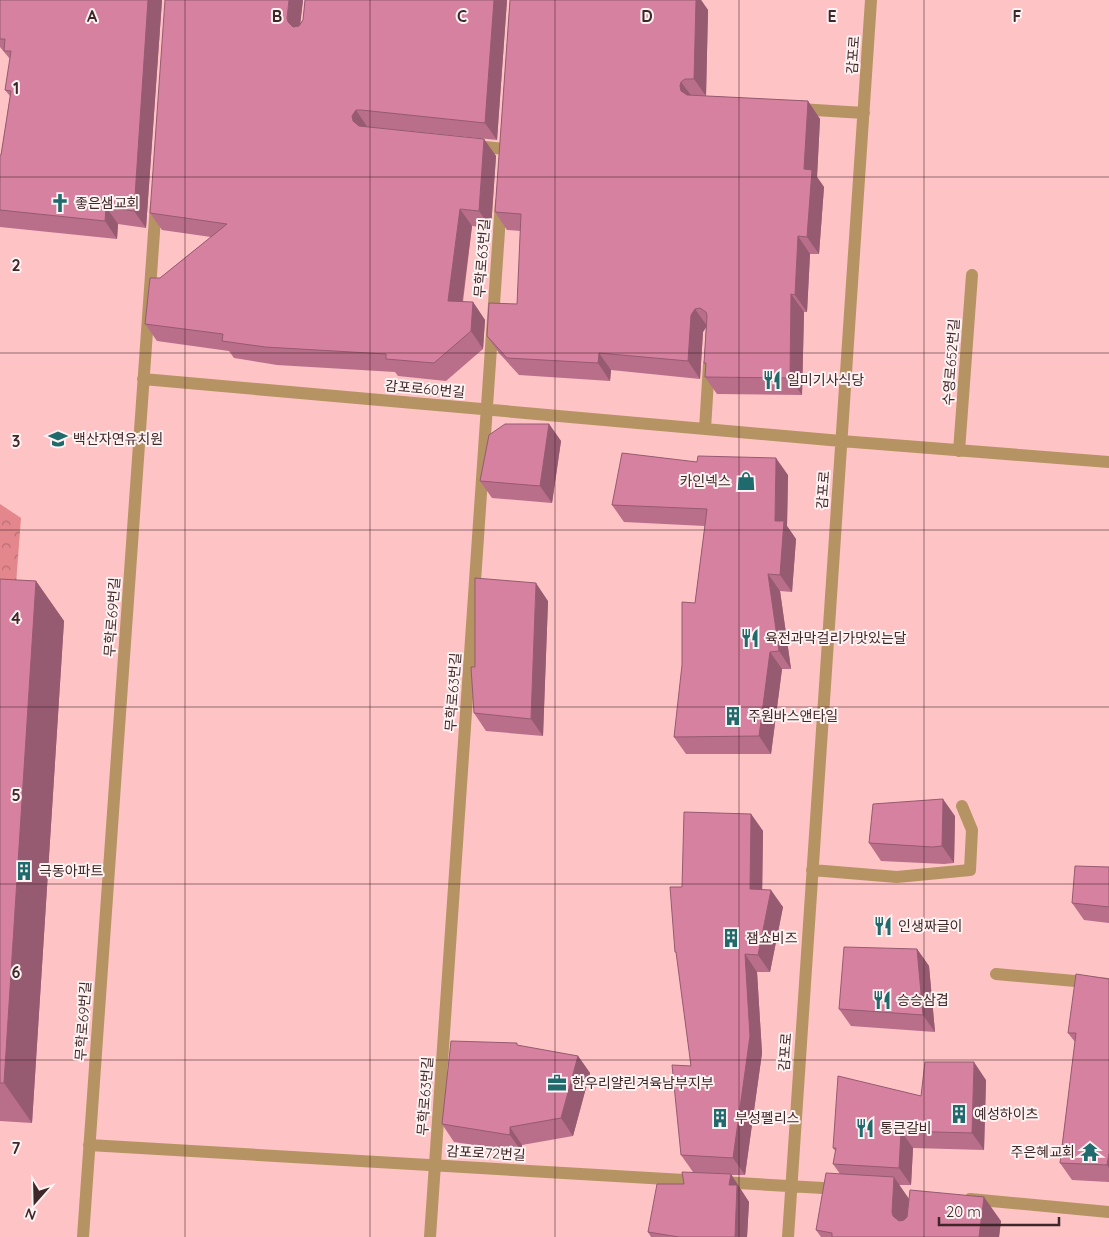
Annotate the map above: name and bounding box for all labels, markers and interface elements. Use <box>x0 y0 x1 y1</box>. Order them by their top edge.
text: A <box>87 6 98 26</box>
text: B <box>272 6 282 26</box>
text: C <box>457 6 467 26</box>
text: D <box>641 6 653 26</box>
text: E <box>827 6 837 26</box>
text: F <box>1013 6 1022 26</box>
street label: 감포로 <box>843 35 863 75</box>
text: 1 <box>13 78 19 98</box>
church icon: 좋은샘교회 <box>49 192 71 214</box>
place label: 좋은샘교회 <box>75 194 139 212</box>
street label: 무학로63번길 <box>470 218 494 298</box>
text: 2 <box>11 255 21 275</box>
street label: 수영로652번길 <box>939 318 963 406</box>
restaurant icon: 일미기사식당 <box>761 369 783 391</box>
place label: 일미기사식당 <box>787 371 864 389</box>
street label: 감포로60번길 <box>384 377 466 401</box>
school or university icon: 백산자연유치원 <box>47 428 69 450</box>
place label: 백산자연유치원 <box>73 430 163 448</box>
text: 3 <box>12 431 20 451</box>
shop icon: 카인넥스 <box>735 470 757 492</box>
street label: 감포로 <box>813 470 833 510</box>
place label: 카인넥스 <box>679 472 731 490</box>
street label: 무학로69번길 <box>100 577 124 657</box>
text: 4 <box>11 608 21 628</box>
restaurant icon: 육전과막걸리가맛있는달 <box>739 627 761 649</box>
place label: 육전과막걸리가맛있는달 <box>765 629 907 647</box>
street label: 무학로63번길 <box>441 652 465 732</box>
building icon: 주원바스앤타일 <box>722 705 744 727</box>
place label: 주원바스앤타일 <box>748 707 838 725</box>
text: 5 <box>11 785 21 805</box>
building icon: 극동아파트 <box>13 860 35 882</box>
place label: 극동아파트 <box>39 862 104 880</box>
restaurant icon: 인생짜글이 <box>872 915 894 937</box>
place label: 인생짜글이 <box>898 917 962 935</box>
building icon: 잼쇼비즈 <box>720 927 742 949</box>
place label: 잼쇼비즈 <box>746 929 798 947</box>
text: 6 <box>12 962 21 982</box>
street label: 무학로69번길 <box>71 981 95 1061</box>
restaurant icon: 승승삼겹 <box>871 989 893 1011</box>
place label: 승승삼겹 <box>897 991 949 1009</box>
street label: 감포로 <box>775 1032 795 1072</box>
street label: 무학로63번길 <box>413 1056 437 1136</box>
office icon: 한우리얄린겨육남부지부 <box>546 1072 568 1094</box>
place label: 한우리얄린겨육남부지부 <box>572 1074 714 1092</box>
building icon: 예성하이츠 <box>948 1103 970 1125</box>
place label: 예성하이츠 <box>974 1105 1039 1123</box>
building icon: 부성펠리스 <box>709 1107 731 1129</box>
place label: 부성펠리스 <box>735 1109 800 1127</box>
restaurant icon: 통큰갈비 <box>854 1117 876 1139</box>
place label: 통큰갈비 <box>880 1119 932 1137</box>
text: 7 <box>12 1138 21 1158</box>
temple icon: 주은혜교회 <box>1079 1141 1101 1163</box>
street label: 감포로72번길 <box>446 1142 526 1164</box>
place label: 주은혜교회 <box>1011 1143 1075 1161</box>
north arrow <box>10 1177 60 1227</box>
scale bar <box>939 1194 1059 1226</box>
text: 20 m <box>946 1202 981 1221</box>
text: N <box>23 1204 38 1224</box>

